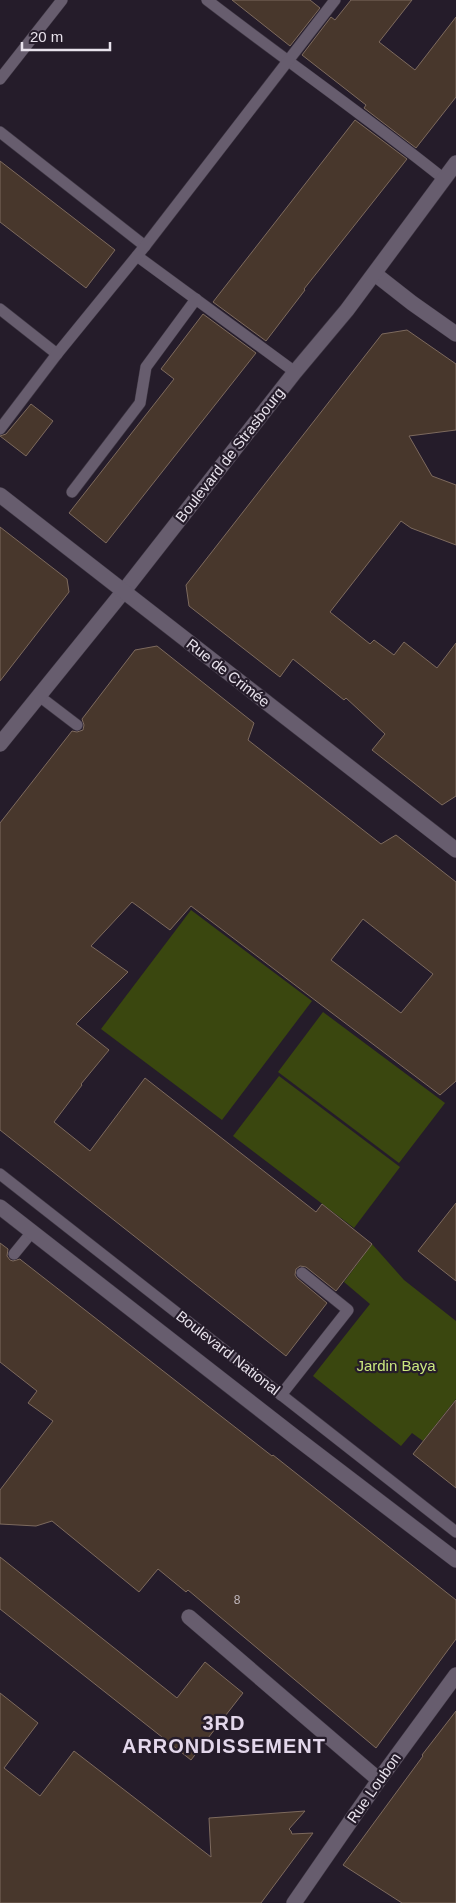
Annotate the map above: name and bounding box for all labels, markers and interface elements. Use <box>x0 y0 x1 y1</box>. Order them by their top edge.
scale bar <box>22 20 110 52</box>
text: 20 m <box>30 28 63 45</box>
street label: Boulevard de Strasbourg <box>172 384 287 525</box>
street label: Rue de Crimée <box>183 635 273 710</box>
street label: Boulevard National <box>173 1307 283 1398</box>
park label: Jardin Baya <box>356 1357 436 1374</box>
house number: 8 <box>234 1593 241 1607</box>
district label: 3RD ARRONDISSEMENT <box>122 1712 326 1757</box>
street label: Rue Loubon <box>343 1749 404 1826</box>

